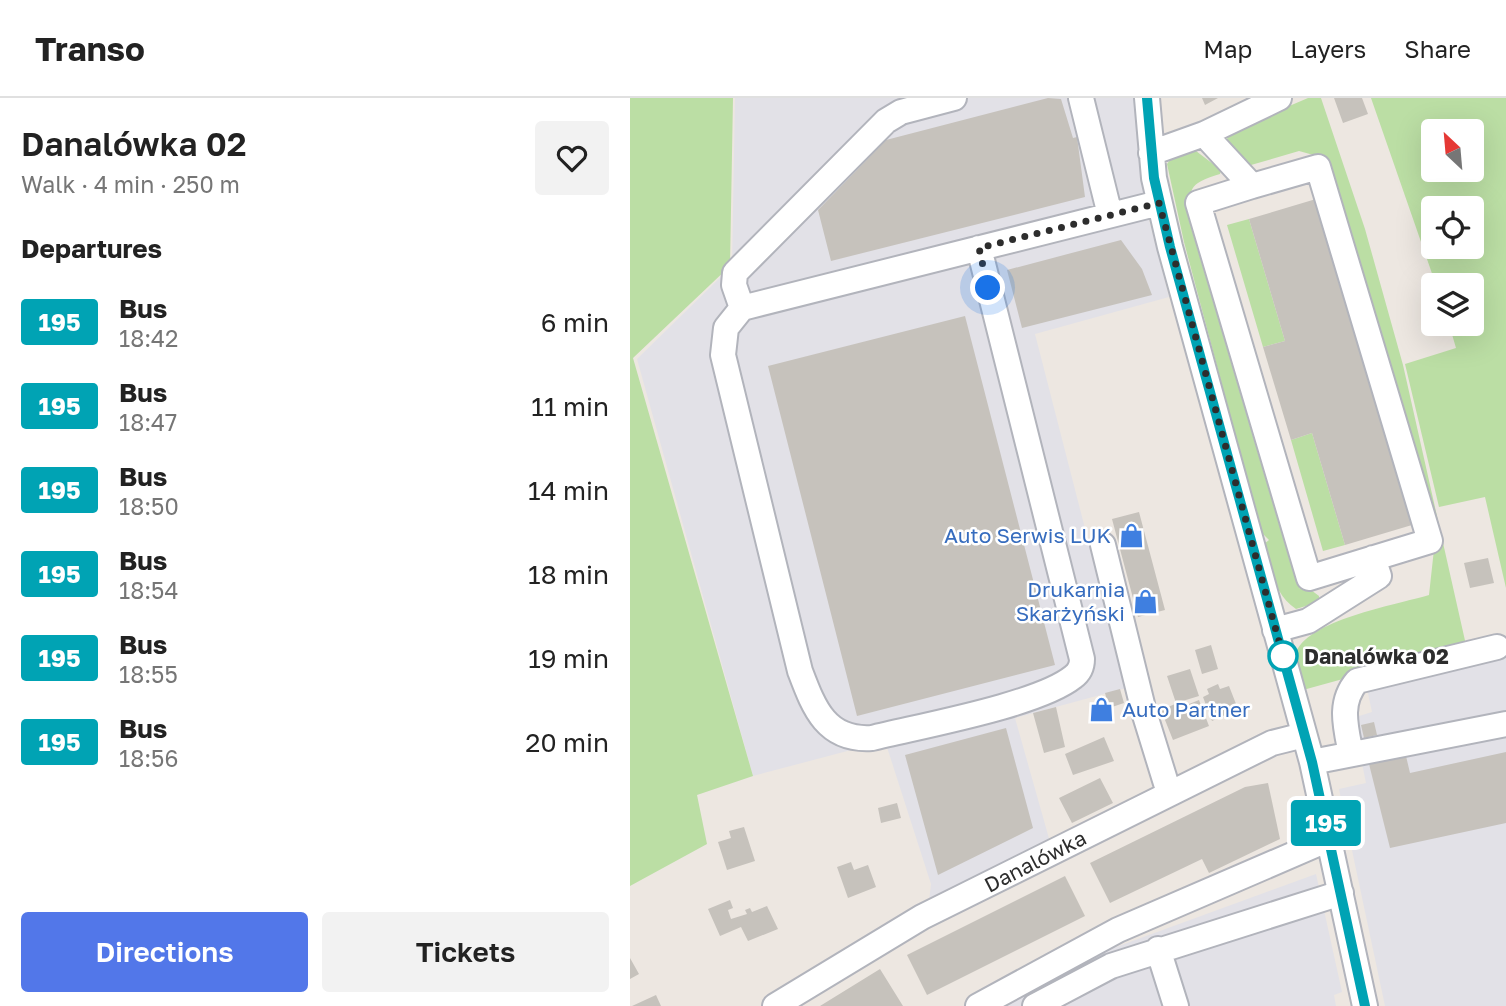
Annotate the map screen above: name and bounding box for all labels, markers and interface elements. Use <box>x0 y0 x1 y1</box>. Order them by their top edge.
text: Transo <box>35 29 145 68</box>
text: Map <box>1203 34 1252 63</box>
text: Layers <box>1290 34 1366 63</box>
text: Share <box>1404 34 1471 63</box>
north arrow <box>1421 119 1484 182</box>
map controls <box>1421 119 1484 336</box>
button: heart <box>535 121 609 195</box>
text: Danalówka 02 <box>21 124 247 163</box>
text: Walk · 4 min · 250 m <box>21 170 240 198</box>
button: locate <box>1421 196 1484 259</box>
text: Departures <box>21 233 162 264</box>
your location <box>970 270 1005 305</box>
button: layers <box>1421 273 1484 336</box>
text: Bus <box>119 293 167 324</box>
text: 195 <box>38 307 81 336</box>
text: 6 min <box>541 307 609 338</box>
text: 18:42 <box>119 324 178 352</box>
text: Bus <box>119 377 167 408</box>
text: 195 <box>38 391 81 420</box>
text: 11 min <box>531 391 609 422</box>
text: 18:47 <box>119 408 177 436</box>
text: Bus <box>119 461 167 492</box>
text: 195 <box>38 475 81 504</box>
text: 14 min <box>528 475 609 506</box>
text: 18:50 <box>119 492 179 520</box>
shop icon: Auto Serwis LUK <box>1117 521 1145 549</box>
place label: Auto Serwis LUK <box>944 522 1111 548</box>
text: Bus <box>119 545 167 576</box>
text: 195 <box>38 559 81 588</box>
text: 18 min <box>528 559 609 590</box>
text: 18:54 <box>119 576 178 604</box>
place label: Drukarnia Skarżyński <box>1016 576 1125 626</box>
shop icon: Drukarnia Skarżyński <box>1131 587 1159 615</box>
text: Bus <box>119 629 167 660</box>
marker: Danalówka 02 <box>1268 641 1298 671</box>
text: 195 <box>38 643 81 672</box>
text: 19 min <box>528 643 609 674</box>
place label: Danalówka 02 <box>1304 643 1449 669</box>
text: 18:55 <box>119 660 178 688</box>
shop icon: Auto Partner <box>1088 695 1116 723</box>
place label: Auto Partner <box>1122 696 1250 722</box>
text: Bus <box>119 713 167 744</box>
text: 195 <box>38 727 81 756</box>
text: 20 min <box>525 727 609 758</box>
text: 18:56 <box>119 744 178 772</box>
line badge: 195 <box>1286 800 1366 846</box>
text: 195 <box>1305 808 1347 837</box>
street label: Danalówka <box>980 824 1090 898</box>
button: Directions <box>21 912 308 992</box>
button: Tickets <box>322 912 609 992</box>

